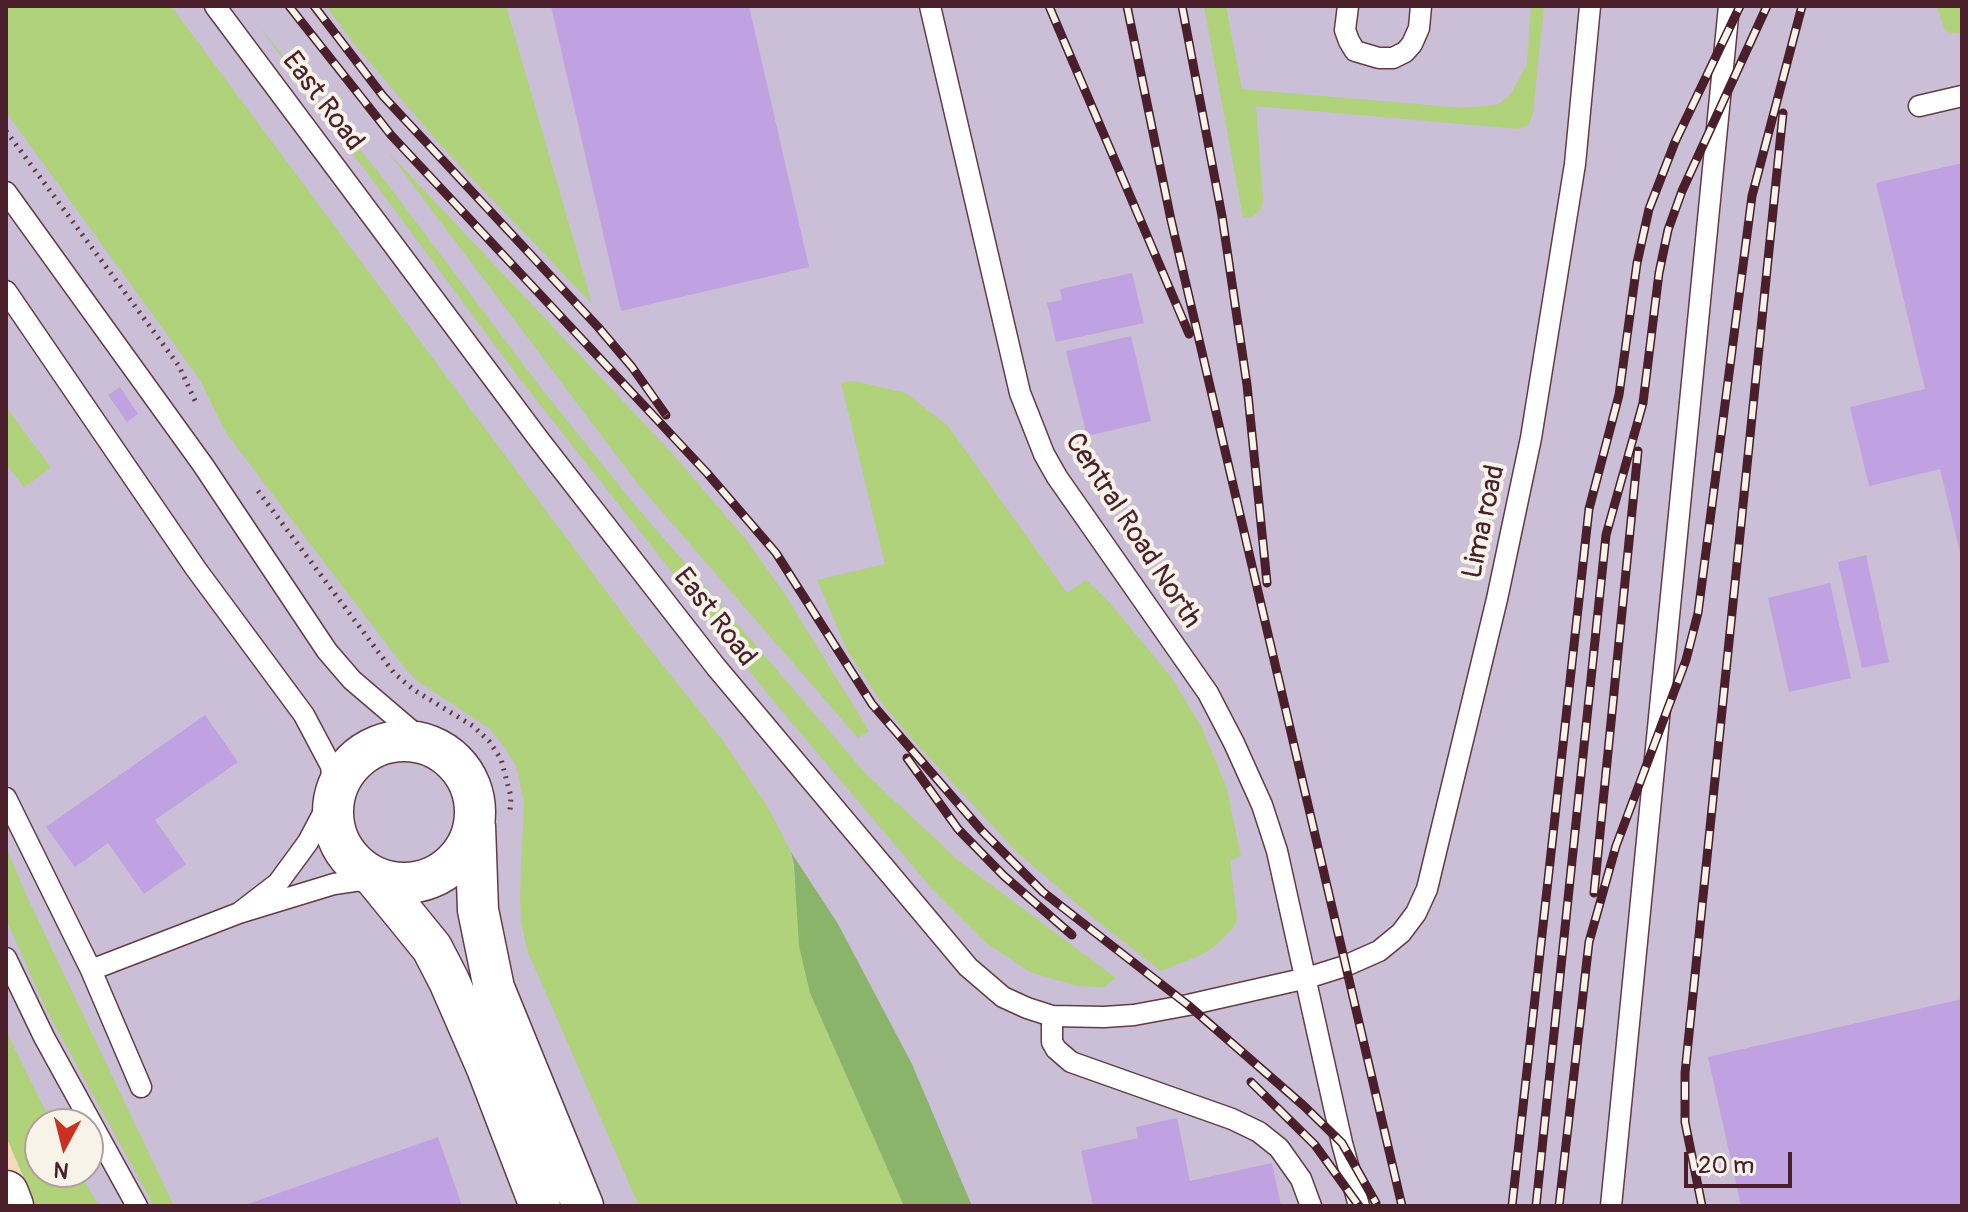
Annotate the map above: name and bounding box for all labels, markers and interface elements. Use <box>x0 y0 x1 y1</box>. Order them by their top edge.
street label: East Road <box>274 46 370 158</box>
street label: Central Road North <box>1056 427 1208 635</box>
street label: Lima road <box>1457 462 1513 582</box>
street label: East Road <box>665 562 763 674</box>
north arrow <box>24 1108 104 1188</box>
scale bar <box>1688 1136 1796 1186</box>
text: 20 m <box>1698 1151 1754 1180</box>
text: N <box>52 1155 70 1185</box>

